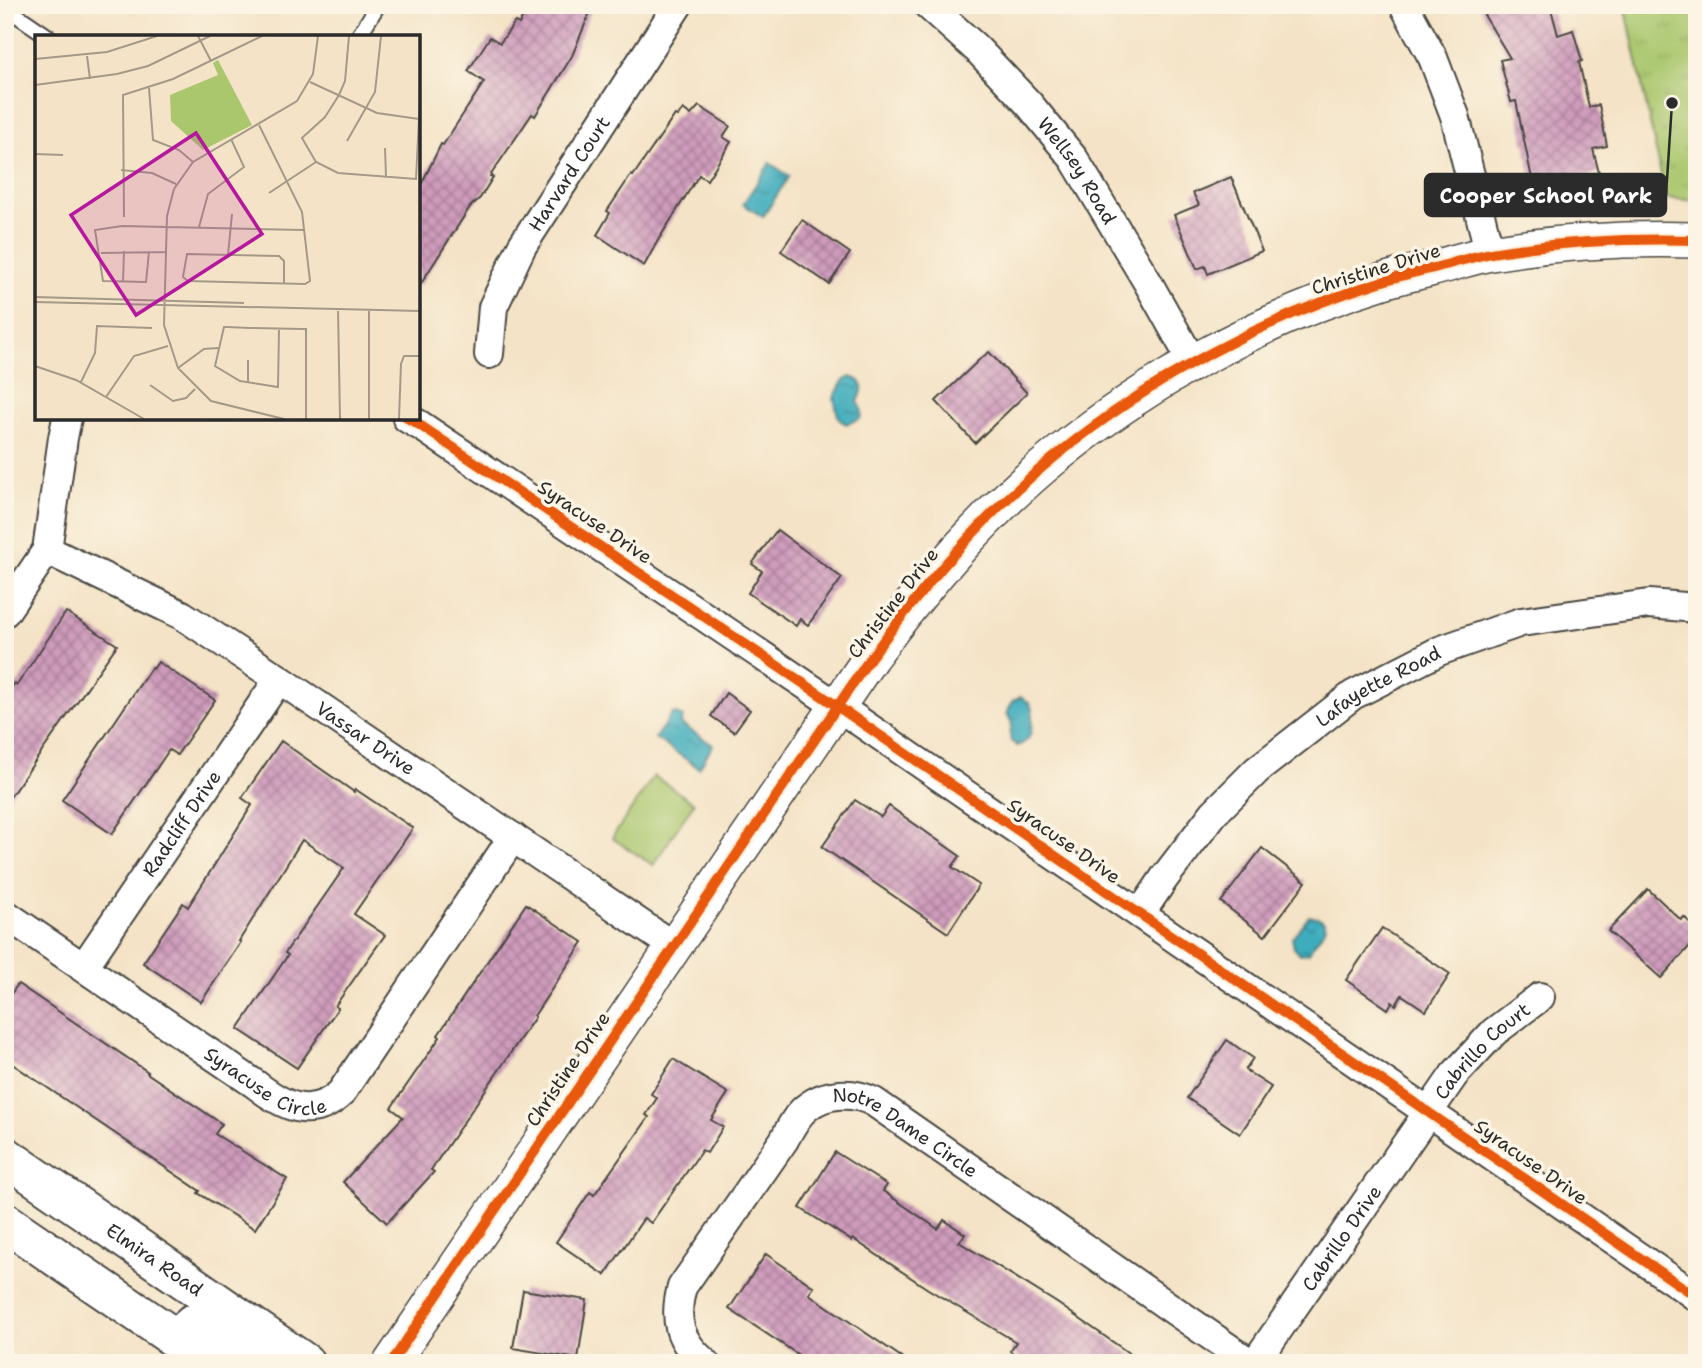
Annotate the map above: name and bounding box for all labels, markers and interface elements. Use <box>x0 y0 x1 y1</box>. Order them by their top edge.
inset map <box>35 35 420 420</box>
street label: Harvard Court <box>522 111 615 236</box>
street label: Wellsey Road <box>1032 112 1123 229</box>
callout: Cooper School Park <box>1425 174 1666 216</box>
text: Cooper School Park <box>1440 182 1652 210</box>
street label: Christine Drive <box>1308 238 1444 300</box>
street label: Syracuse Drive <box>533 474 657 570</box>
street label: Christine Drive <box>842 543 944 663</box>
street label: Lafayette Road <box>1310 640 1445 732</box>
street label: Vassar Drive <box>311 695 420 780</box>
street label: Radcliff Drive <box>136 765 226 881</box>
street label: Syracuse Drive <box>1002 793 1126 889</box>
street label: Cabrillo Court <box>1429 997 1535 1104</box>
street label: Christine Drive <box>520 1007 616 1131</box>
street label: Syracuse Circle <box>200 1041 330 1121</box>
street label: Notre Dame Circle <box>832 1082 983 1183</box>
street label: Syracuse Drive <box>1469 1114 1593 1210</box>
street label: Cabrillo Drive <box>1296 1180 1387 1296</box>
street label: Elmira Road <box>101 1217 208 1302</box>

